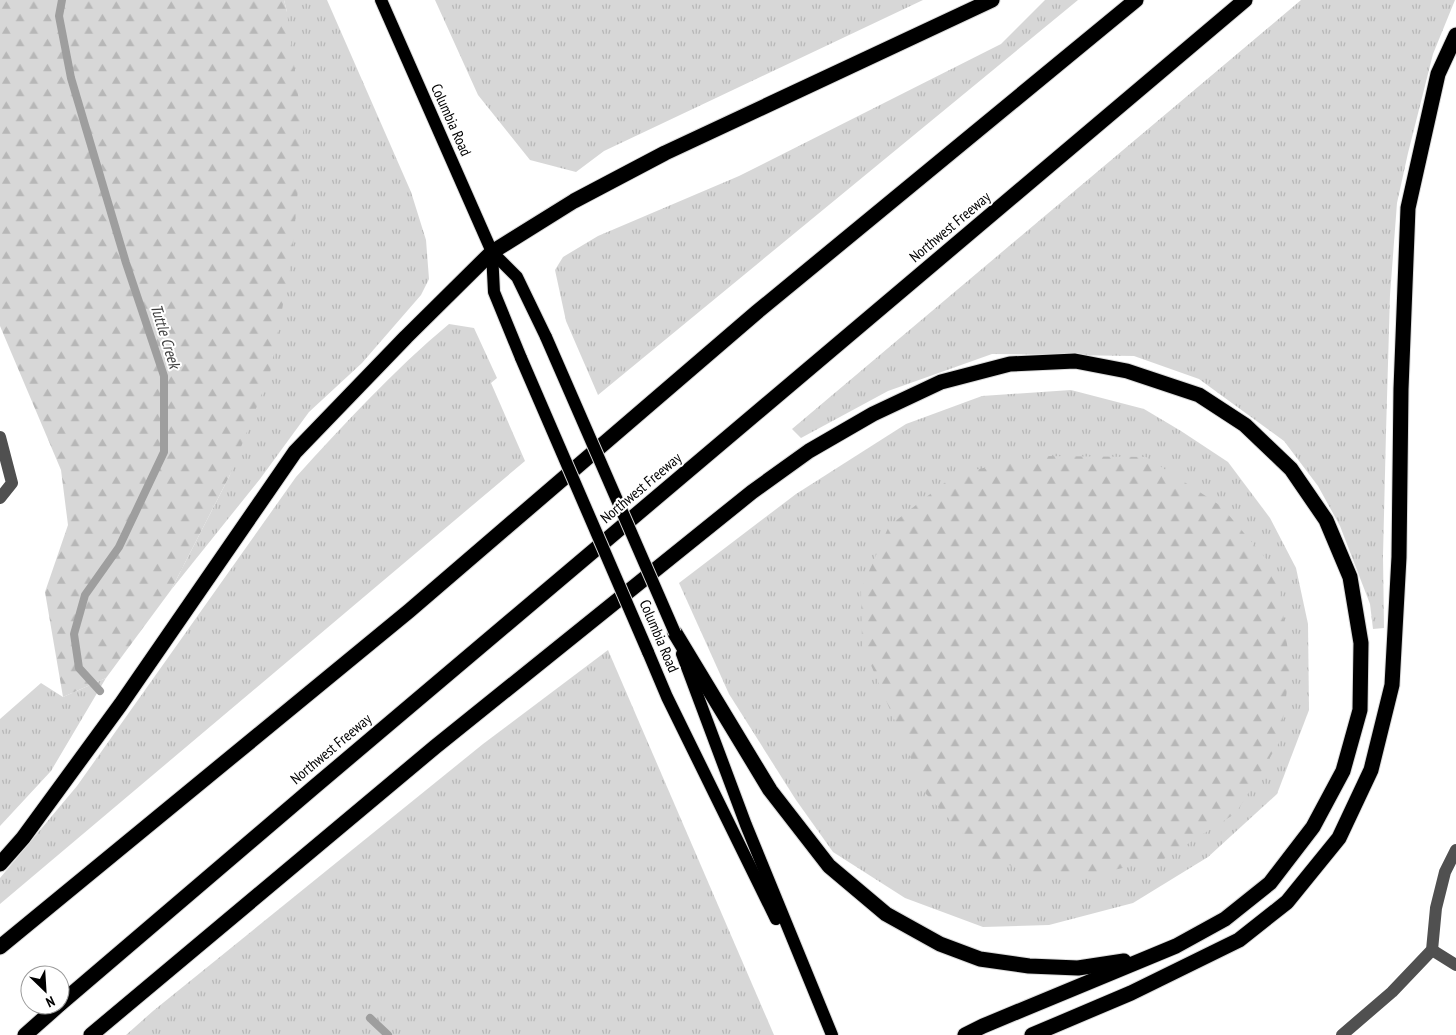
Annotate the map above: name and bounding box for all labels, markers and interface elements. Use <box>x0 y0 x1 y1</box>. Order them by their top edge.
street label: Columbia Road <box>427 81 476 159</box>
street label: Northwest Freeway <box>905 187 994 266</box>
water label: Tuttle Creek <box>147 301 186 372</box>
street label: Northwest Freeway <box>596 448 685 527</box>
street label: Columbia Road <box>636 597 683 675</box>
street label: Northwest Freeway <box>286 709 375 788</box>
north arrow <box>20 965 70 1015</box>
text: N <box>43 992 58 1012</box>

